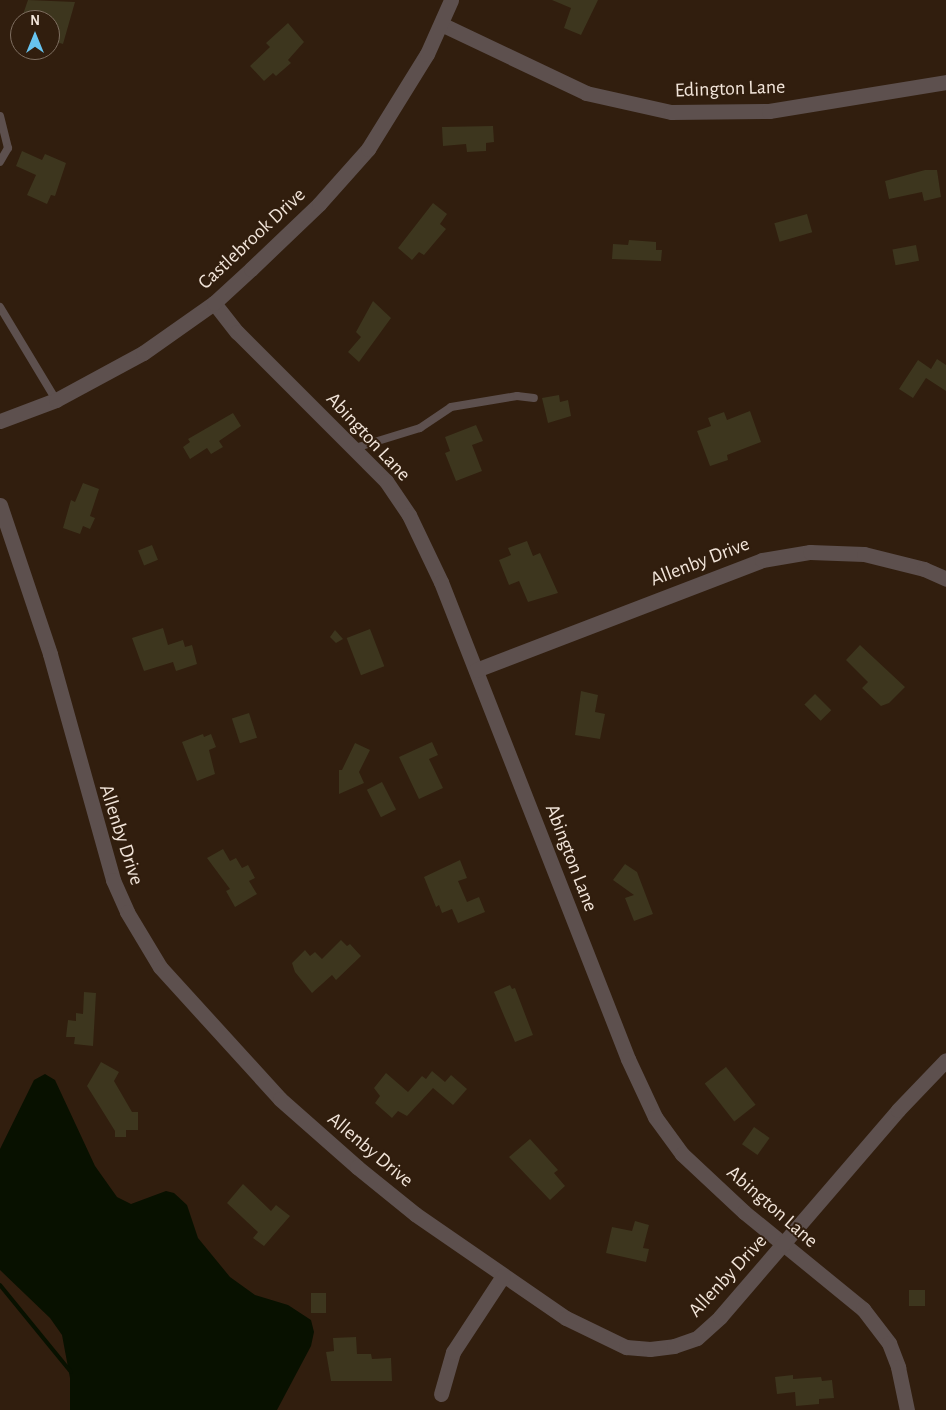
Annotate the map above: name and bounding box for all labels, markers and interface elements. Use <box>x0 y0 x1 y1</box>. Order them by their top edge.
north arrow <box>10 10 60 60</box>
text: N <box>30 14 40 28</box>
street label: Edington Lane <box>674 75 786 103</box>
street label: Castlebrook Drive <box>193 183 311 295</box>
street label: Abington Lane <box>321 388 415 486</box>
street label: Allenby Drive <box>647 532 753 592</box>
street label: Allenby Drive <box>93 782 149 888</box>
street label: Abington Lane <box>540 801 602 915</box>
street label: Allenby Drive <box>322 1107 418 1193</box>
street label: Abington Lane <box>721 1161 823 1253</box>
street label: Allenby Drive <box>684 1230 772 1322</box>

